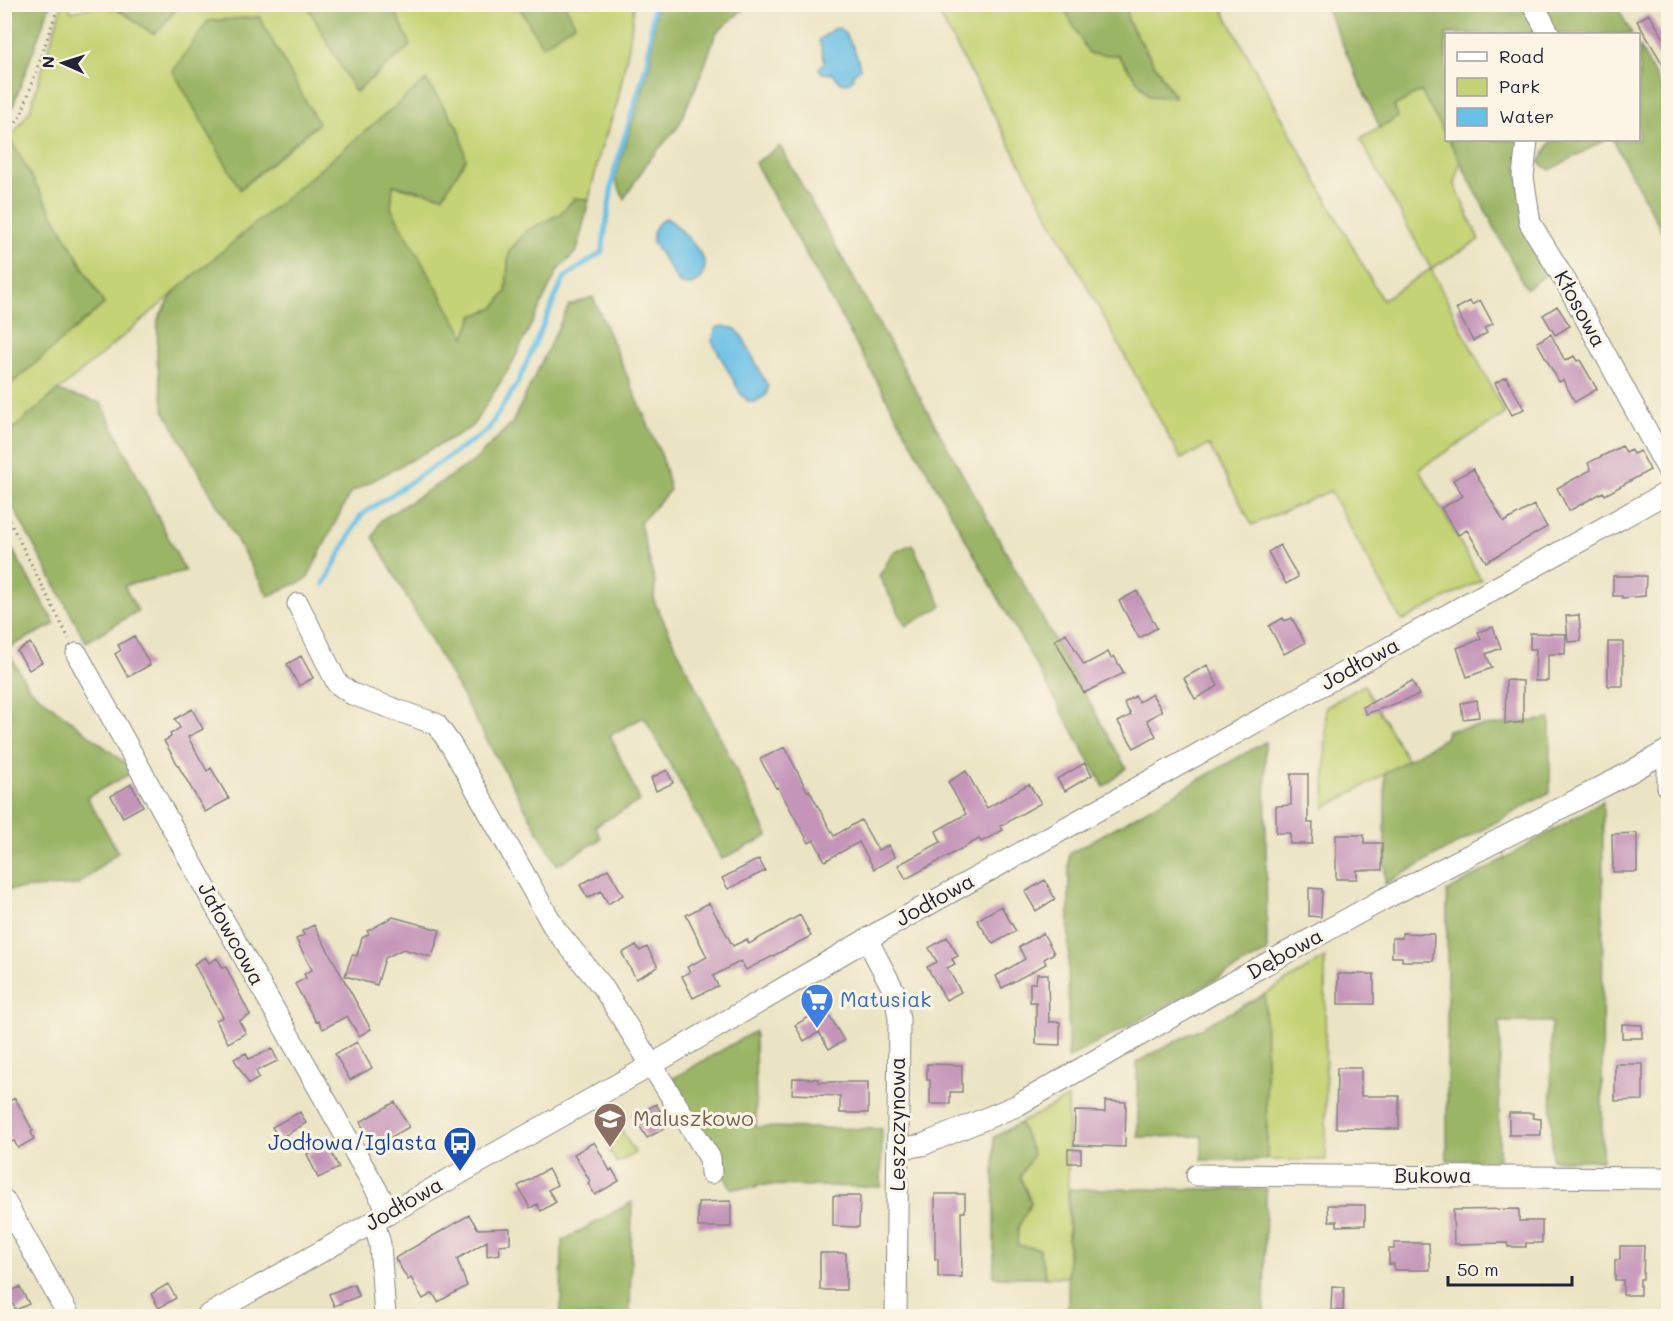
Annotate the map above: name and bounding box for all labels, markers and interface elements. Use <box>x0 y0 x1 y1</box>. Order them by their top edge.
north arrow <box>33 33 93 93</box>
legend <box>1445 33 1640 141</box>
text: Road <box>1499 44 1544 68</box>
text: N <box>37 56 58 69</box>
text: Park <box>1499 74 1540 98</box>
text: Water <box>1499 104 1554 128</box>
street label: Kłosowa <box>1549 265 1613 351</box>
street label: Jodłowa <box>1315 630 1403 695</box>
street label: Jodłowa <box>890 866 978 931</box>
street label: Jałowcowa <box>193 877 272 990</box>
street label: Dębowa <box>1242 921 1327 985</box>
supermarket icon: Matusiak <box>799 982 835 1029</box>
place label: Matusiak <box>840 985 931 1012</box>
street label: Leszczynowa <box>883 1057 910 1191</box>
school or university icon: Maluszkowo <box>592 1101 628 1148</box>
place label: Maluszkowo <box>633 1104 754 1131</box>
bus stop icon: Jodłowa/Iglasta <box>442 1125 478 1172</box>
place label: Jodłowa/Iglasta <box>268 1128 437 1155</box>
street label: Bukowa <box>1394 1161 1472 1188</box>
street label: Jodłowa <box>359 1170 447 1236</box>
scale bar <box>1448 1249 1572 1287</box>
text: 50 m <box>1457 1257 1499 1281</box>

